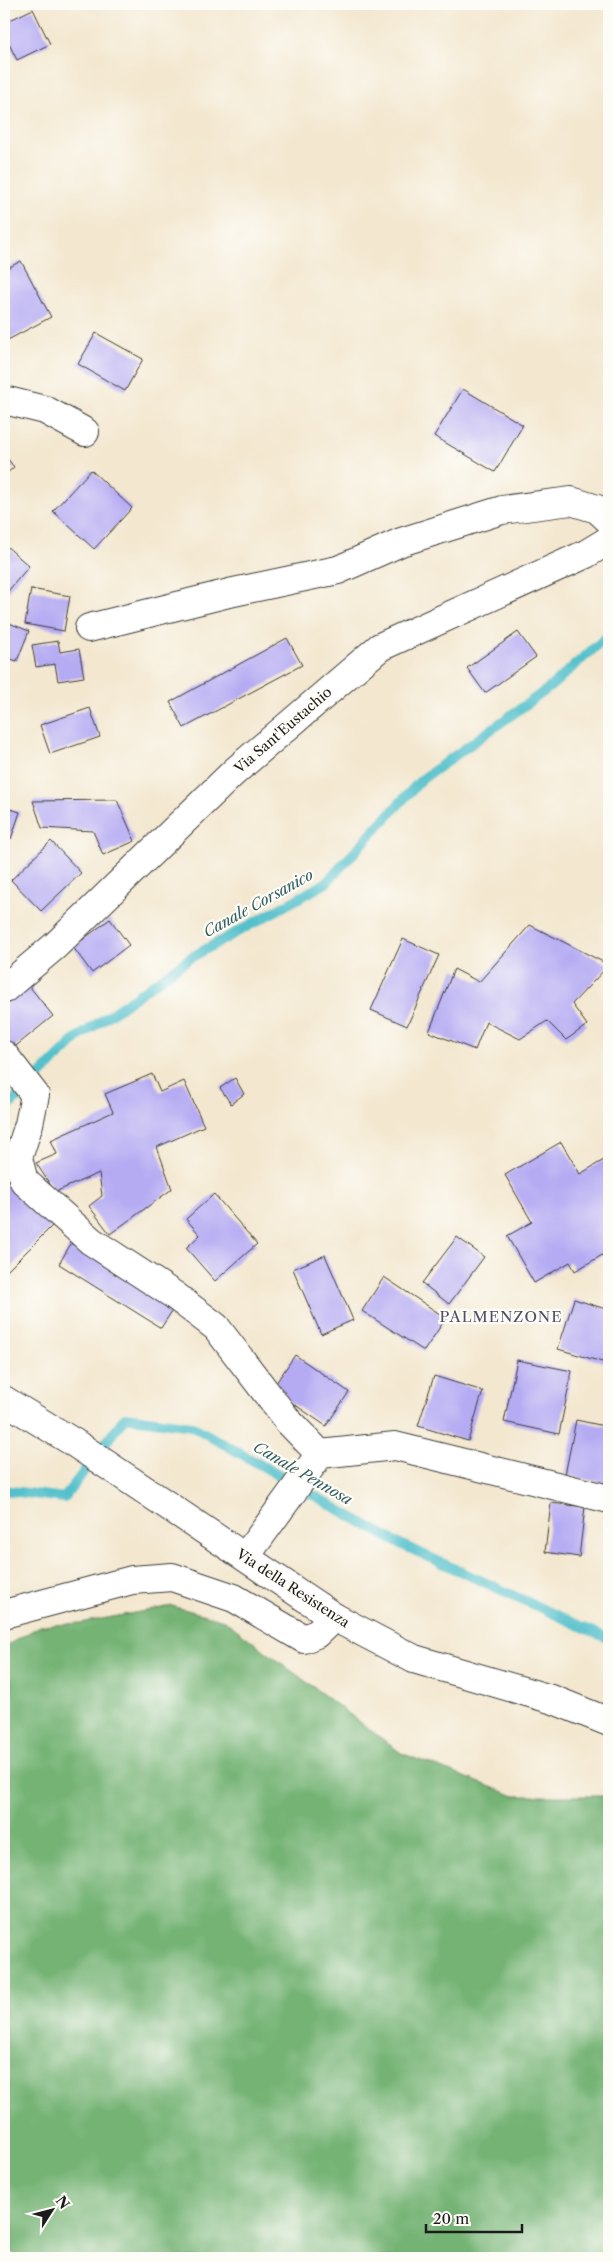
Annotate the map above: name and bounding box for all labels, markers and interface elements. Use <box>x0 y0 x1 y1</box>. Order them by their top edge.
street label: Via Sant'Eustachio <box>230 683 335 778</box>
water label: Canale Corsanico <box>200 865 316 941</box>
district label: PALMENZONE <box>439 1307 563 1326</box>
water label: Canale Pennosa <box>250 1437 356 1509</box>
street label: Via della Resistenza <box>232 1544 354 1632</box>
north arrow <box>28 2184 78 2234</box>
text: N <box>52 2192 73 2213</box>
scale bar <box>426 2202 522 2234</box>
text: 20 m <box>433 2209 469 2228</box>

